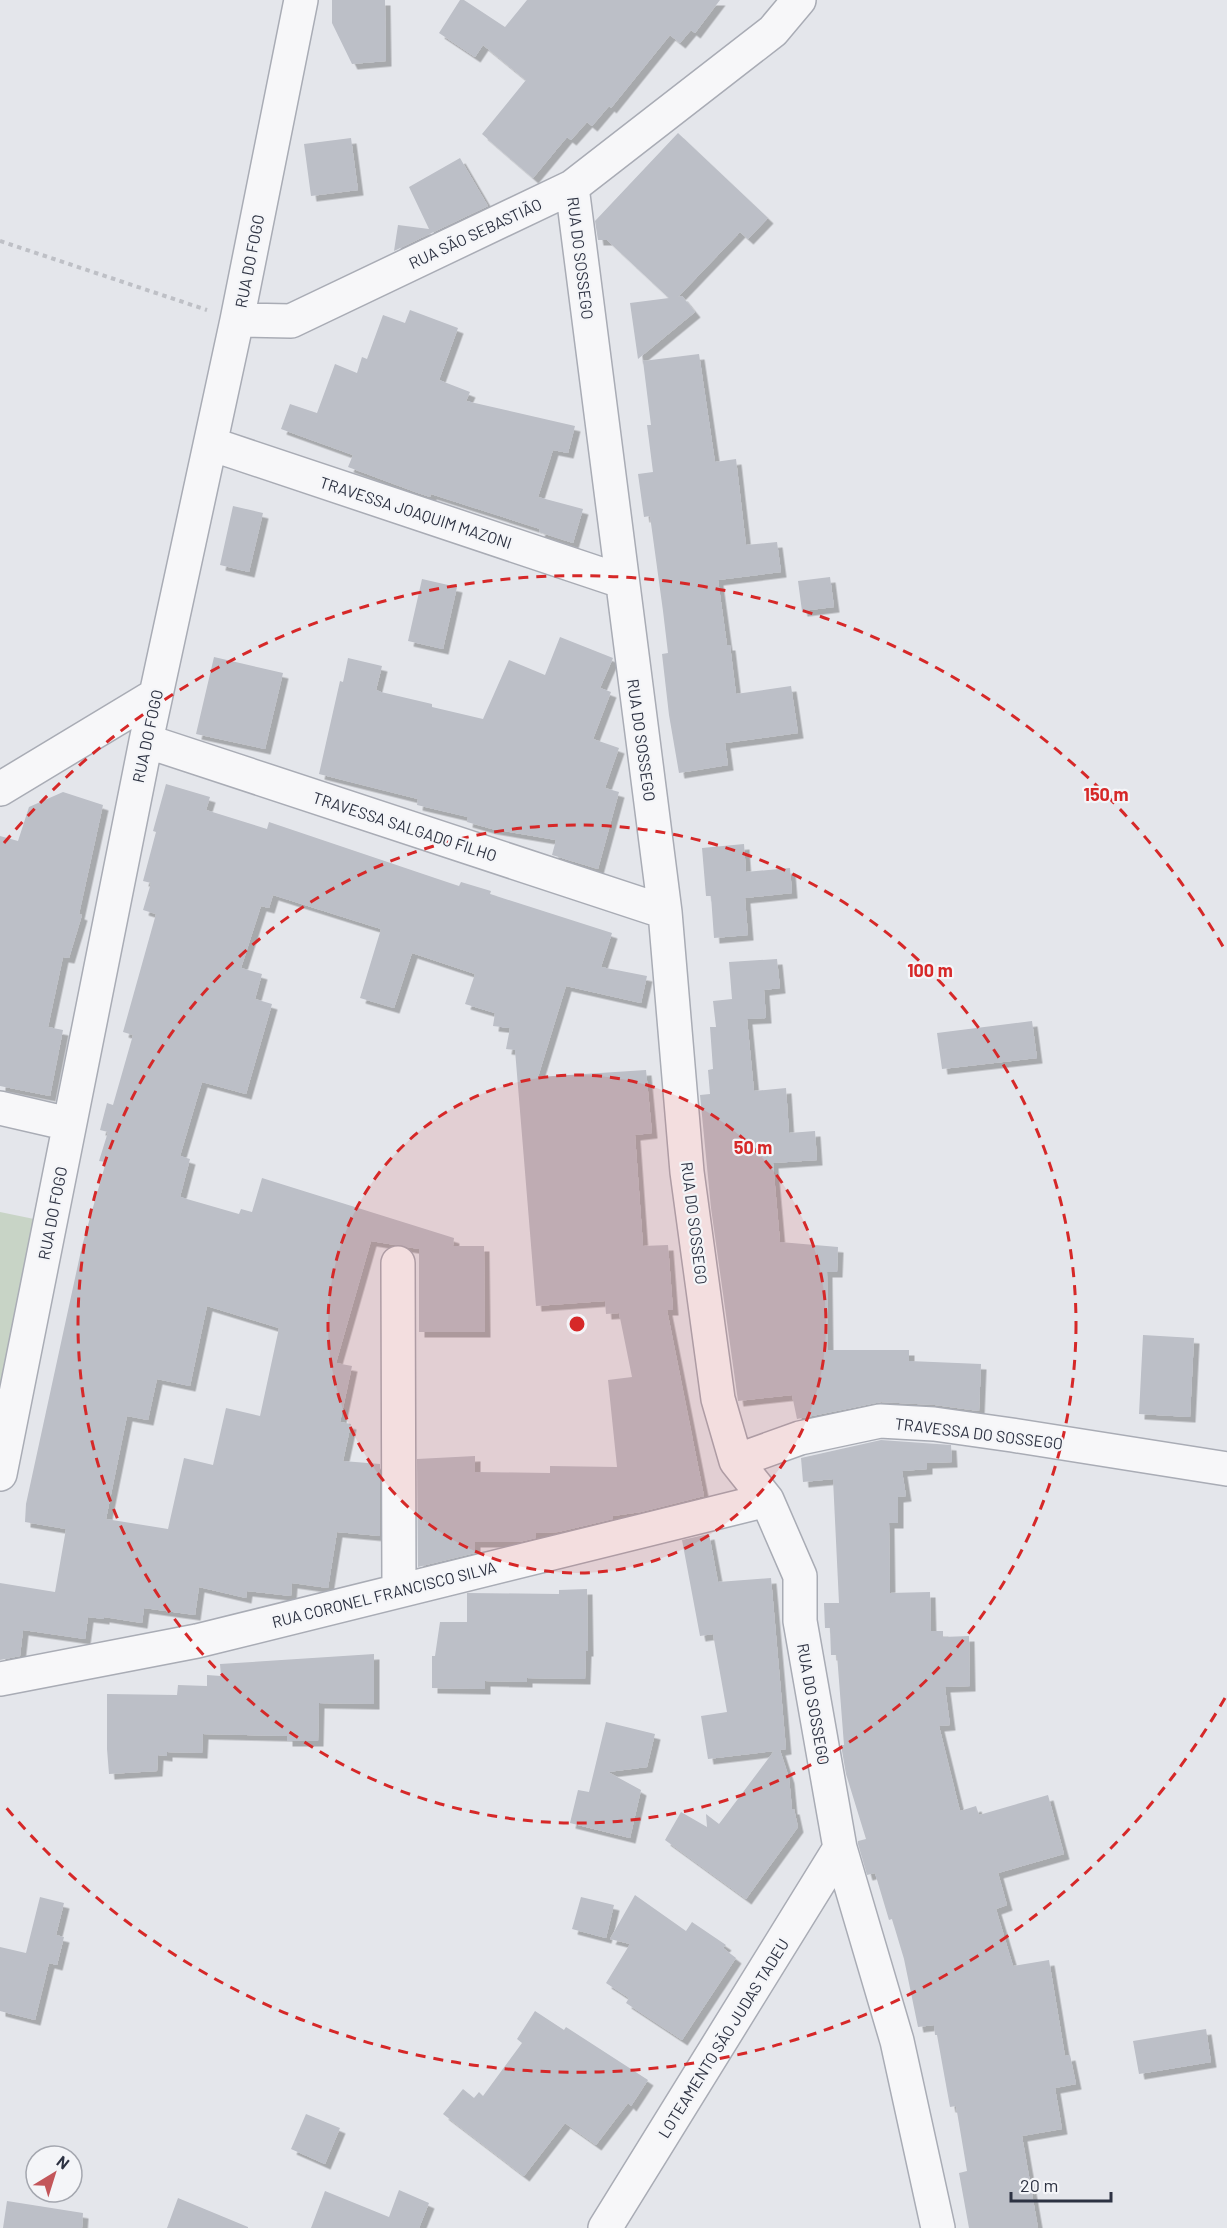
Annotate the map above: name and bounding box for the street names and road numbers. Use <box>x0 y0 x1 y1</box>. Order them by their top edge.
street label: RUA SÃO SEBASTIÃO <box>405 194 545 272</box>
street label: RUA DO SOSSEGO <box>564 196 598 320</box>
street label: RUA DO FOGO <box>231 213 267 309</box>
street label: TRAVESSA JOAQUIM MAZONI <box>318 472 514 552</box>
street label: RUA DO SOSSEGO <box>624 678 660 802</box>
street label: RUA DO FOGO <box>128 688 166 784</box>
street label: TRAVESSA SALGADO FILHO <box>311 787 499 865</box>
street label: RUA DO SOSSEGO <box>678 1161 712 1285</box>
street label: RUA DO FOGO <box>34 1165 70 1261</box>
street label: TRAVESSA DO SOSSEGO <box>894 1413 1064 1453</box>
street label: RUA CORONEL FRANCISCO SILVA <box>270 1557 499 1631</box>
street label: RUA DO SOSSEGO <box>794 1642 834 1766</box>
street label: LOTEAMENTO SÃO JUDAS TADEU <box>654 1935 792 2141</box>

